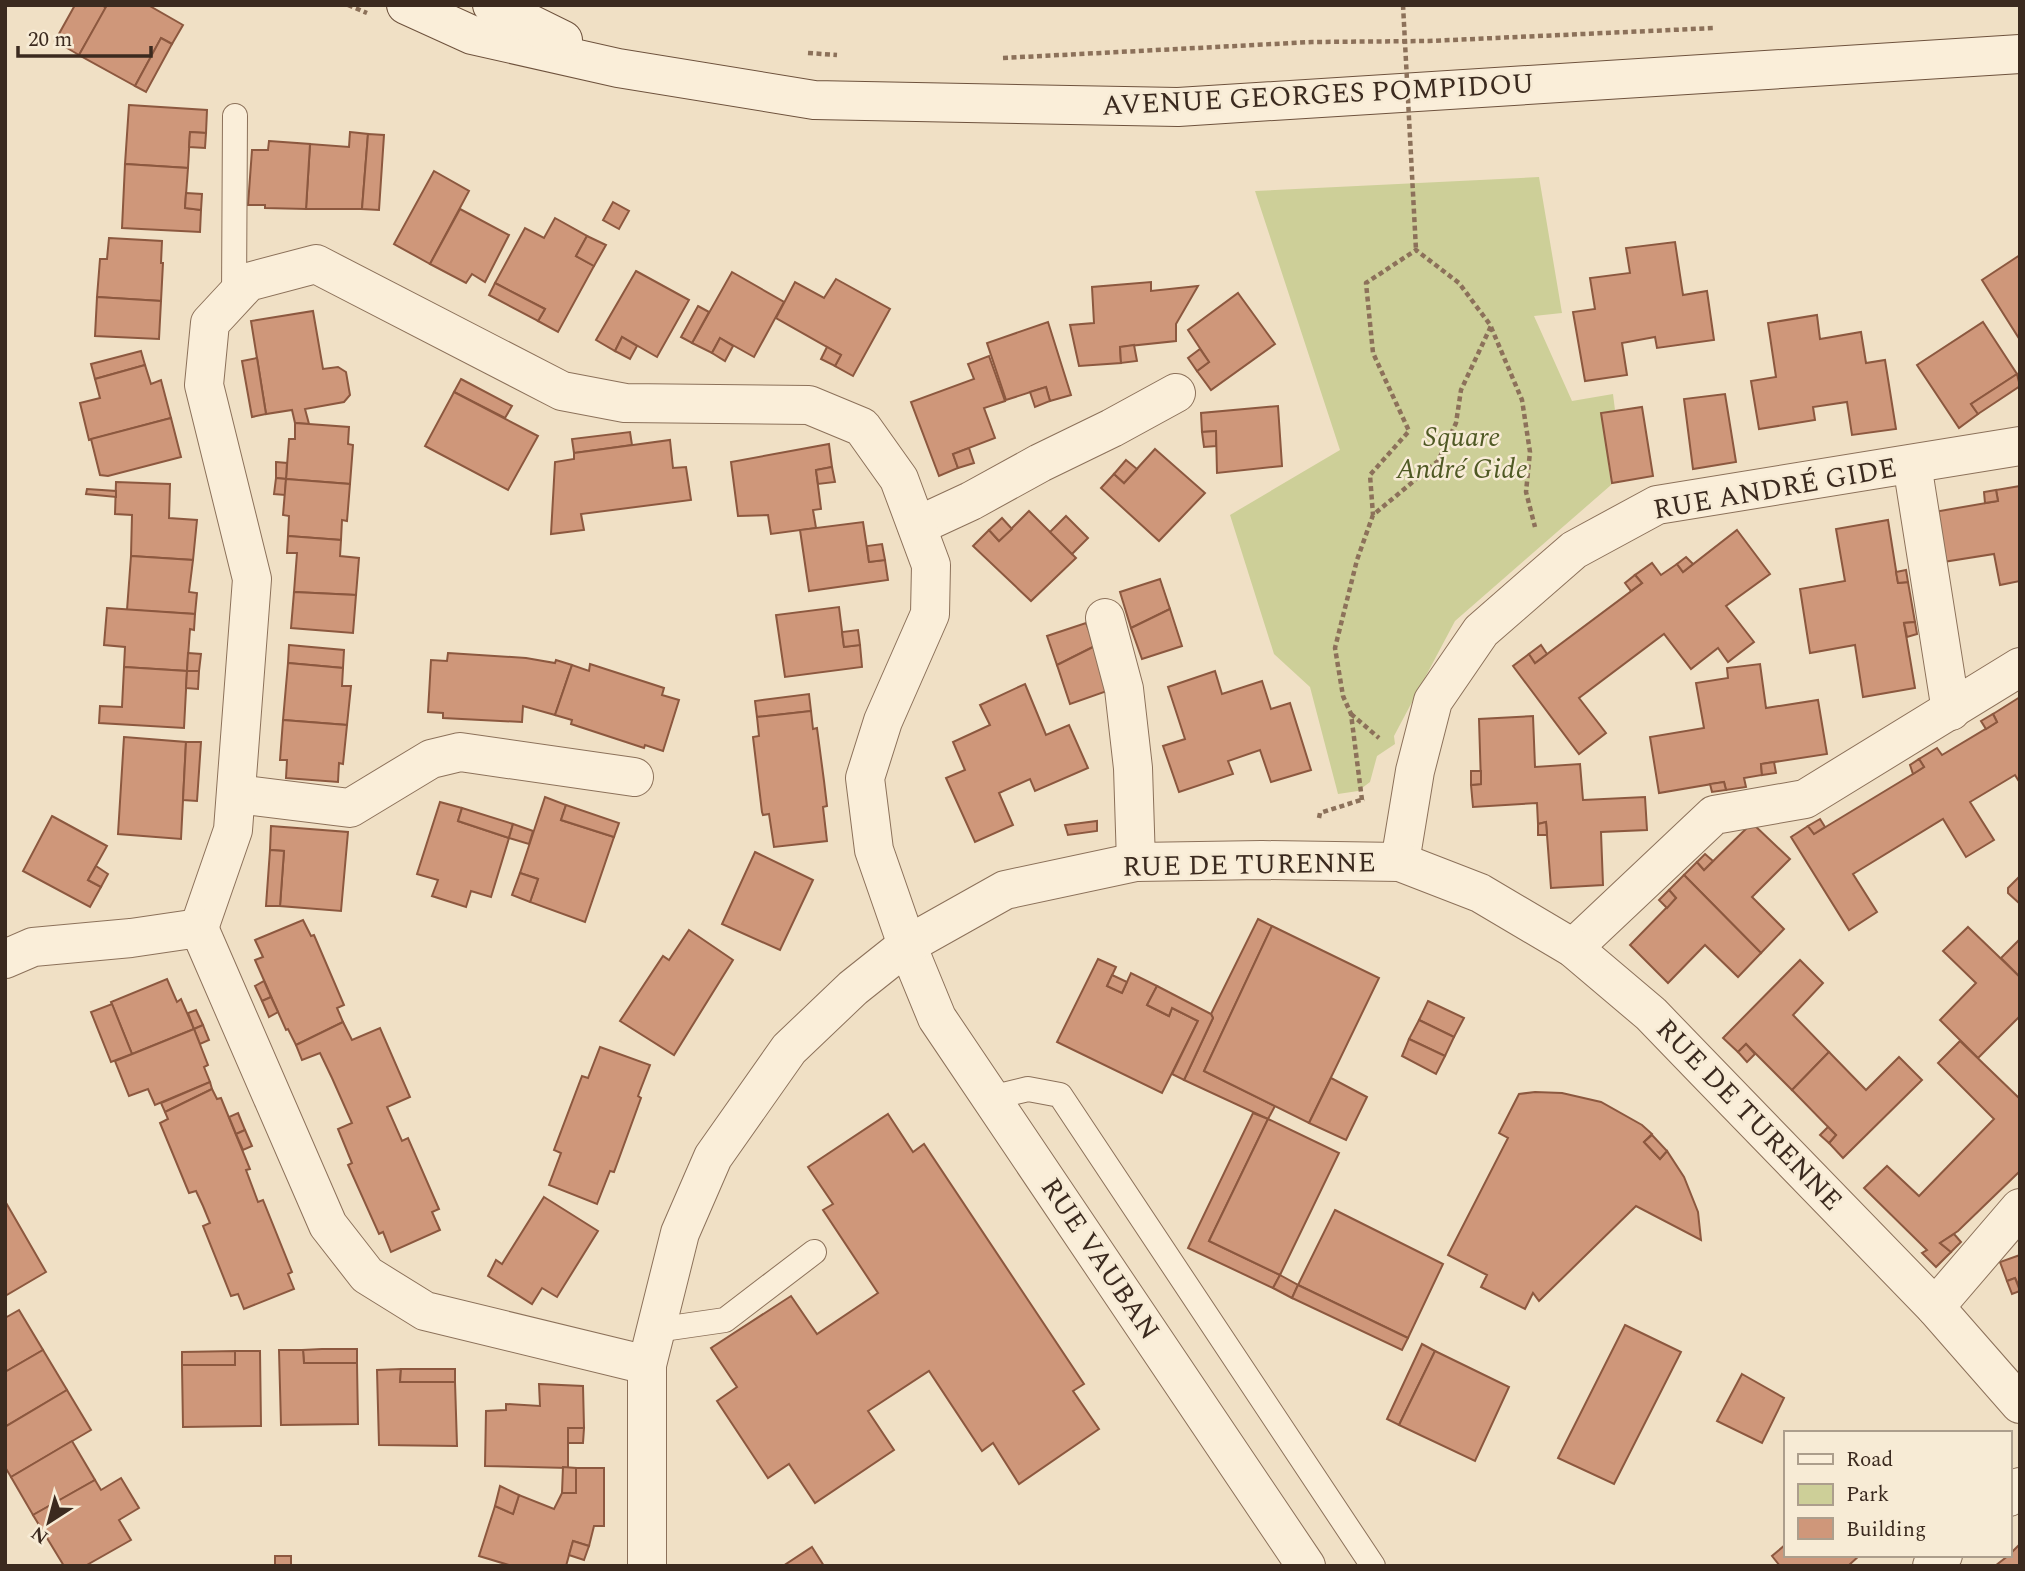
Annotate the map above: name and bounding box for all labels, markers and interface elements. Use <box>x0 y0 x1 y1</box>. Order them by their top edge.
scale bar <box>18 14 150 58</box>
text: 20 m <box>28 24 72 56</box>
street label: AVENUE GEORGES POMPIDOU <box>1101 62 1535 128</box>
park label: Square André Gide <box>1395 416 1528 491</box>
street label: RUE ANDRÉ GIDE <box>1650 446 1900 532</box>
street label: RUE DE TURENNE <box>1122 841 1376 889</box>
street label: RUE DE TURENNE <box>1645 1009 1853 1221</box>
street label: RUE VAUBAN <box>1030 1169 1170 1349</box>
legend <box>1784 1431 2011 1557</box>
text: Road <box>1846 1444 1893 1476</box>
text: Park <box>1846 1479 1890 1511</box>
north arrow <box>14 1487 84 1557</box>
text: Building <box>1846 1514 1926 1546</box>
text: N <box>25 1518 55 1551</box>

